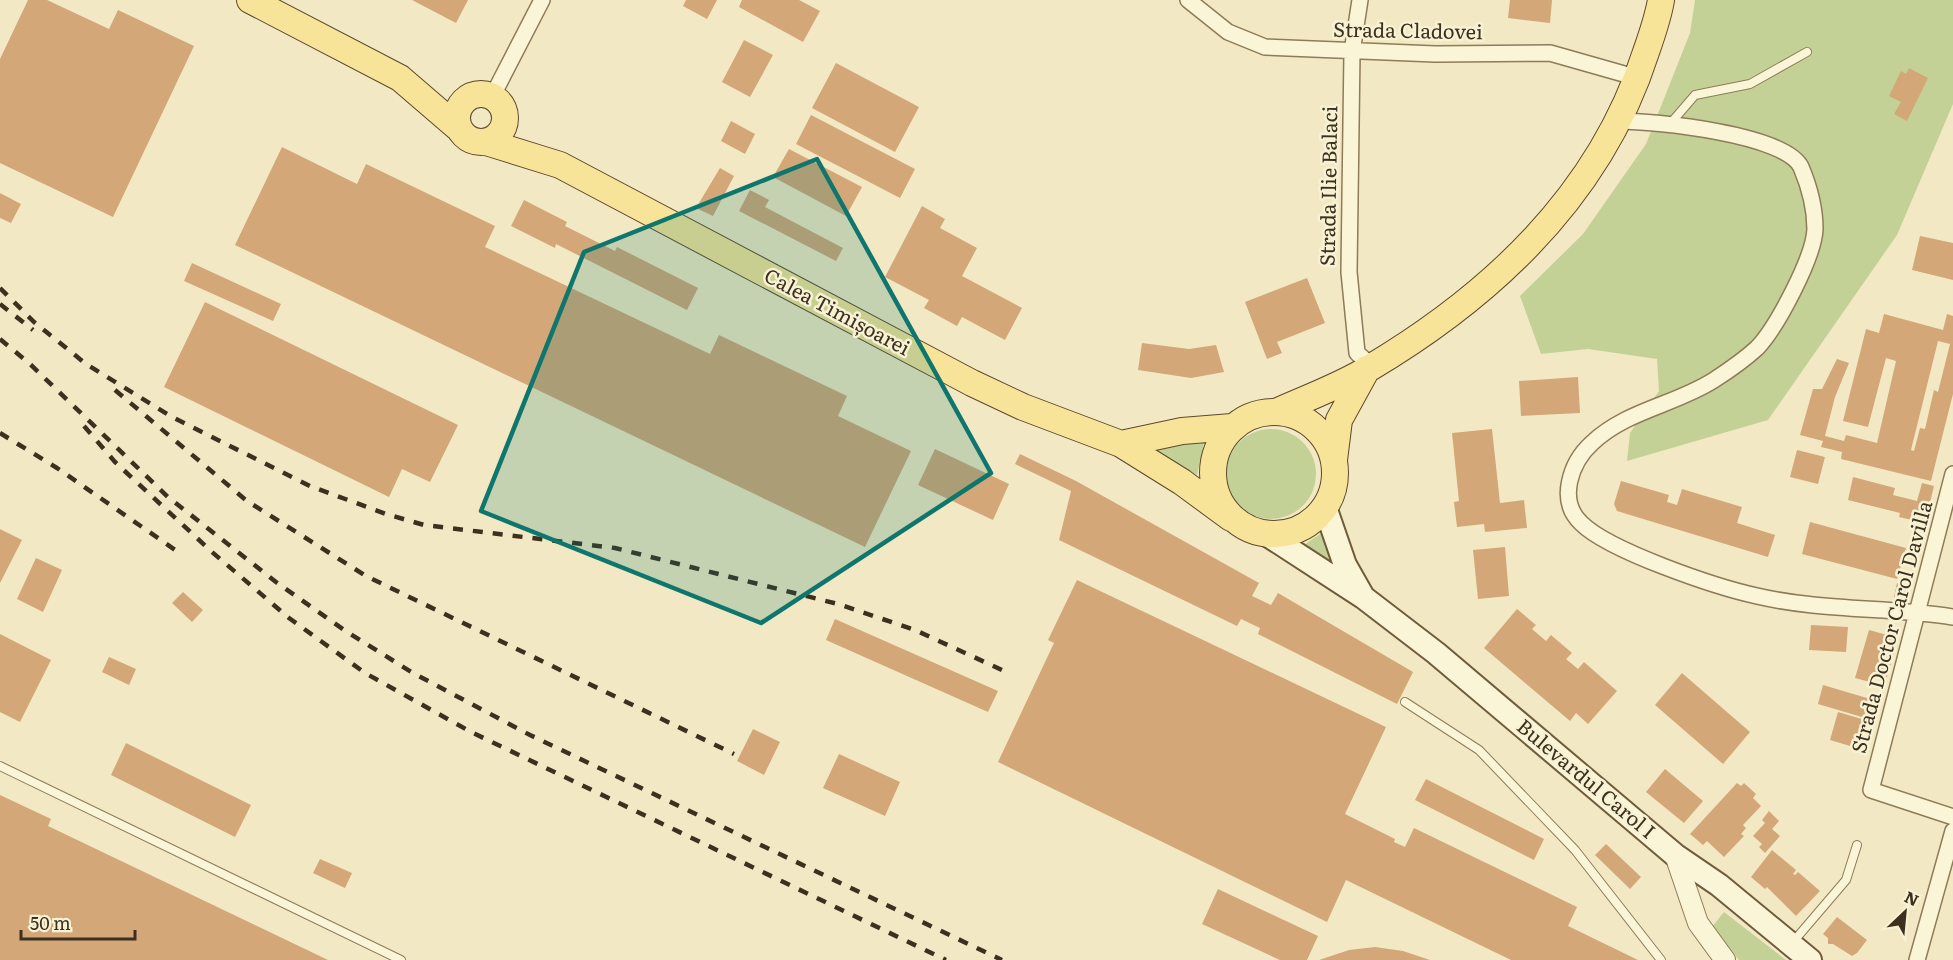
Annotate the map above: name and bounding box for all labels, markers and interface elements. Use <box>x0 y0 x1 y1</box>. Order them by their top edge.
street label: Strada Cladovei <box>1333 13 1483 45</box>
street label: Strada Ilie Balaci <box>1311 105 1343 266</box>
street label: Calea Timișoarei <box>760 259 916 361</box>
street label: Strada Doctor Carol Davilla <box>1842 497 1938 756</box>
street label: Bulevardul Carol I <box>1511 710 1663 845</box>
north arrow <box>1875 882 1935 942</box>
text: N <box>1901 884 1923 911</box>
scale bar <box>21 903 135 941</box>
text: 50 m <box>30 909 71 936</box>

